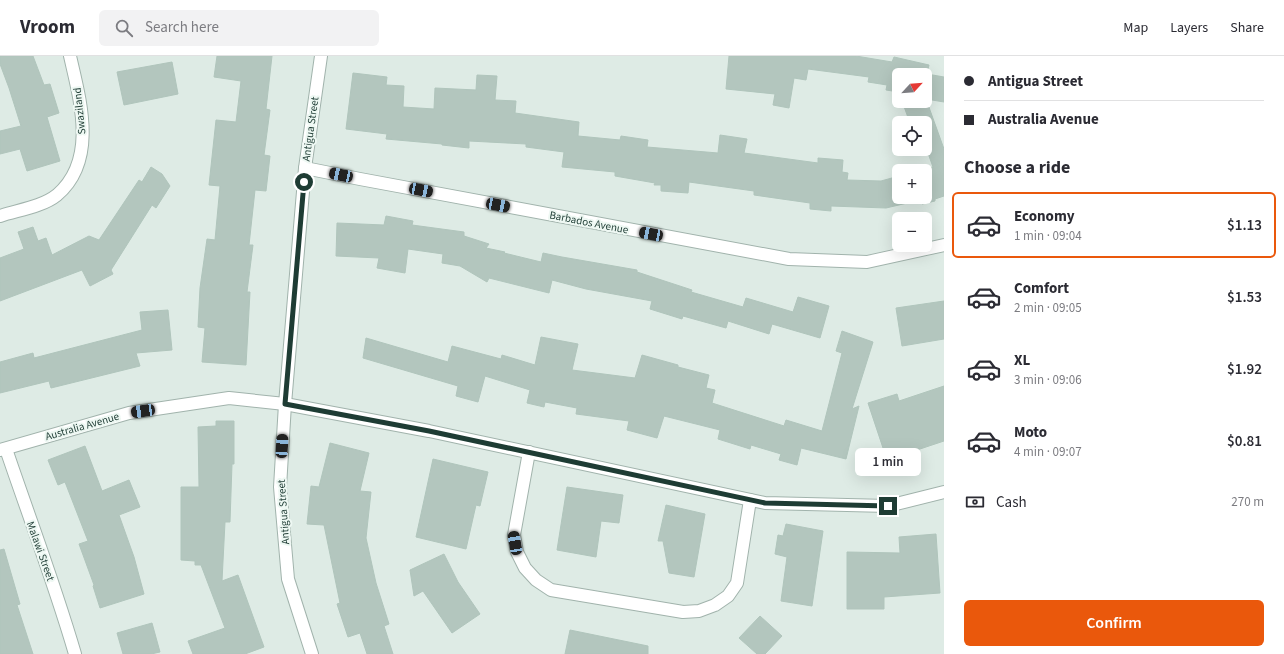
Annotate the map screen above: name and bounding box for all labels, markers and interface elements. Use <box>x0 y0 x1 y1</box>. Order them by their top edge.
search box <box>99 10 379 46</box>
text: Vroom <box>20 14 75 41</box>
icon: search <box>113 17 135 39</box>
text: Search here <box>145 17 219 38</box>
text: Map <box>1123 18 1148 38</box>
text: Layers <box>1170 18 1208 38</box>
text: Share <box>1230 18 1264 38</box>
north arrow <box>892 68 932 108</box>
map controls <box>892 68 932 252</box>
text: Antigua Street <box>988 71 1083 92</box>
street label: Swaziland <box>70 87 89 135</box>
street label: Antigua Street <box>299 95 323 162</box>
text: Australia Avenue <box>988 109 1099 130</box>
button: locate <box>892 116 932 156</box>
text: Choose a ride <box>964 155 1070 180</box>
button: + <box>892 164 932 204</box>
car <box>328 167 354 183</box>
route start <box>295 173 313 191</box>
car <box>408 182 434 198</box>
car <box>485 197 511 213</box>
text: Economy <box>1014 206 1075 227</box>
street label: Barbados Avenue <box>548 207 630 238</box>
icon: car <box>966 207 1002 243</box>
button: − <box>892 212 932 252</box>
text: $1.13 <box>1227 215 1262 236</box>
car <box>638 226 664 242</box>
text: 1 min · 09:04 <box>1014 227 1082 245</box>
text: Comfort <box>1014 278 1069 299</box>
icon: car <box>966 279 1002 315</box>
text: $1.53 <box>1227 287 1262 308</box>
text: 2 min · 09:05 <box>1014 299 1082 317</box>
text: XL <box>1014 350 1030 371</box>
icon: car <box>966 351 1002 387</box>
text: $1.92 <box>1227 359 1262 380</box>
text: 3 min · 09:06 <box>1014 371 1082 389</box>
car <box>130 403 156 419</box>
street label: Australia Avenue <box>43 409 121 444</box>
text: Moto <box>1014 422 1047 443</box>
icon: car <box>966 423 1002 459</box>
text: $0.81 <box>1227 431 1262 452</box>
car <box>275 434 289 458</box>
text: 4 min · 09:07 <box>1014 443 1082 461</box>
callout: 1 min <box>855 448 921 476</box>
text: 1 min <box>873 453 903 471</box>
street label: Antigua Street <box>274 479 293 545</box>
icon: cash <box>964 491 986 513</box>
text: Cash <box>996 492 1027 513</box>
text: 270 m <box>1231 493 1264 511</box>
route end <box>879 497 897 515</box>
street label: Malawi Street <box>23 519 58 583</box>
car <box>507 530 523 556</box>
button: Confirm <box>964 600 1264 646</box>

